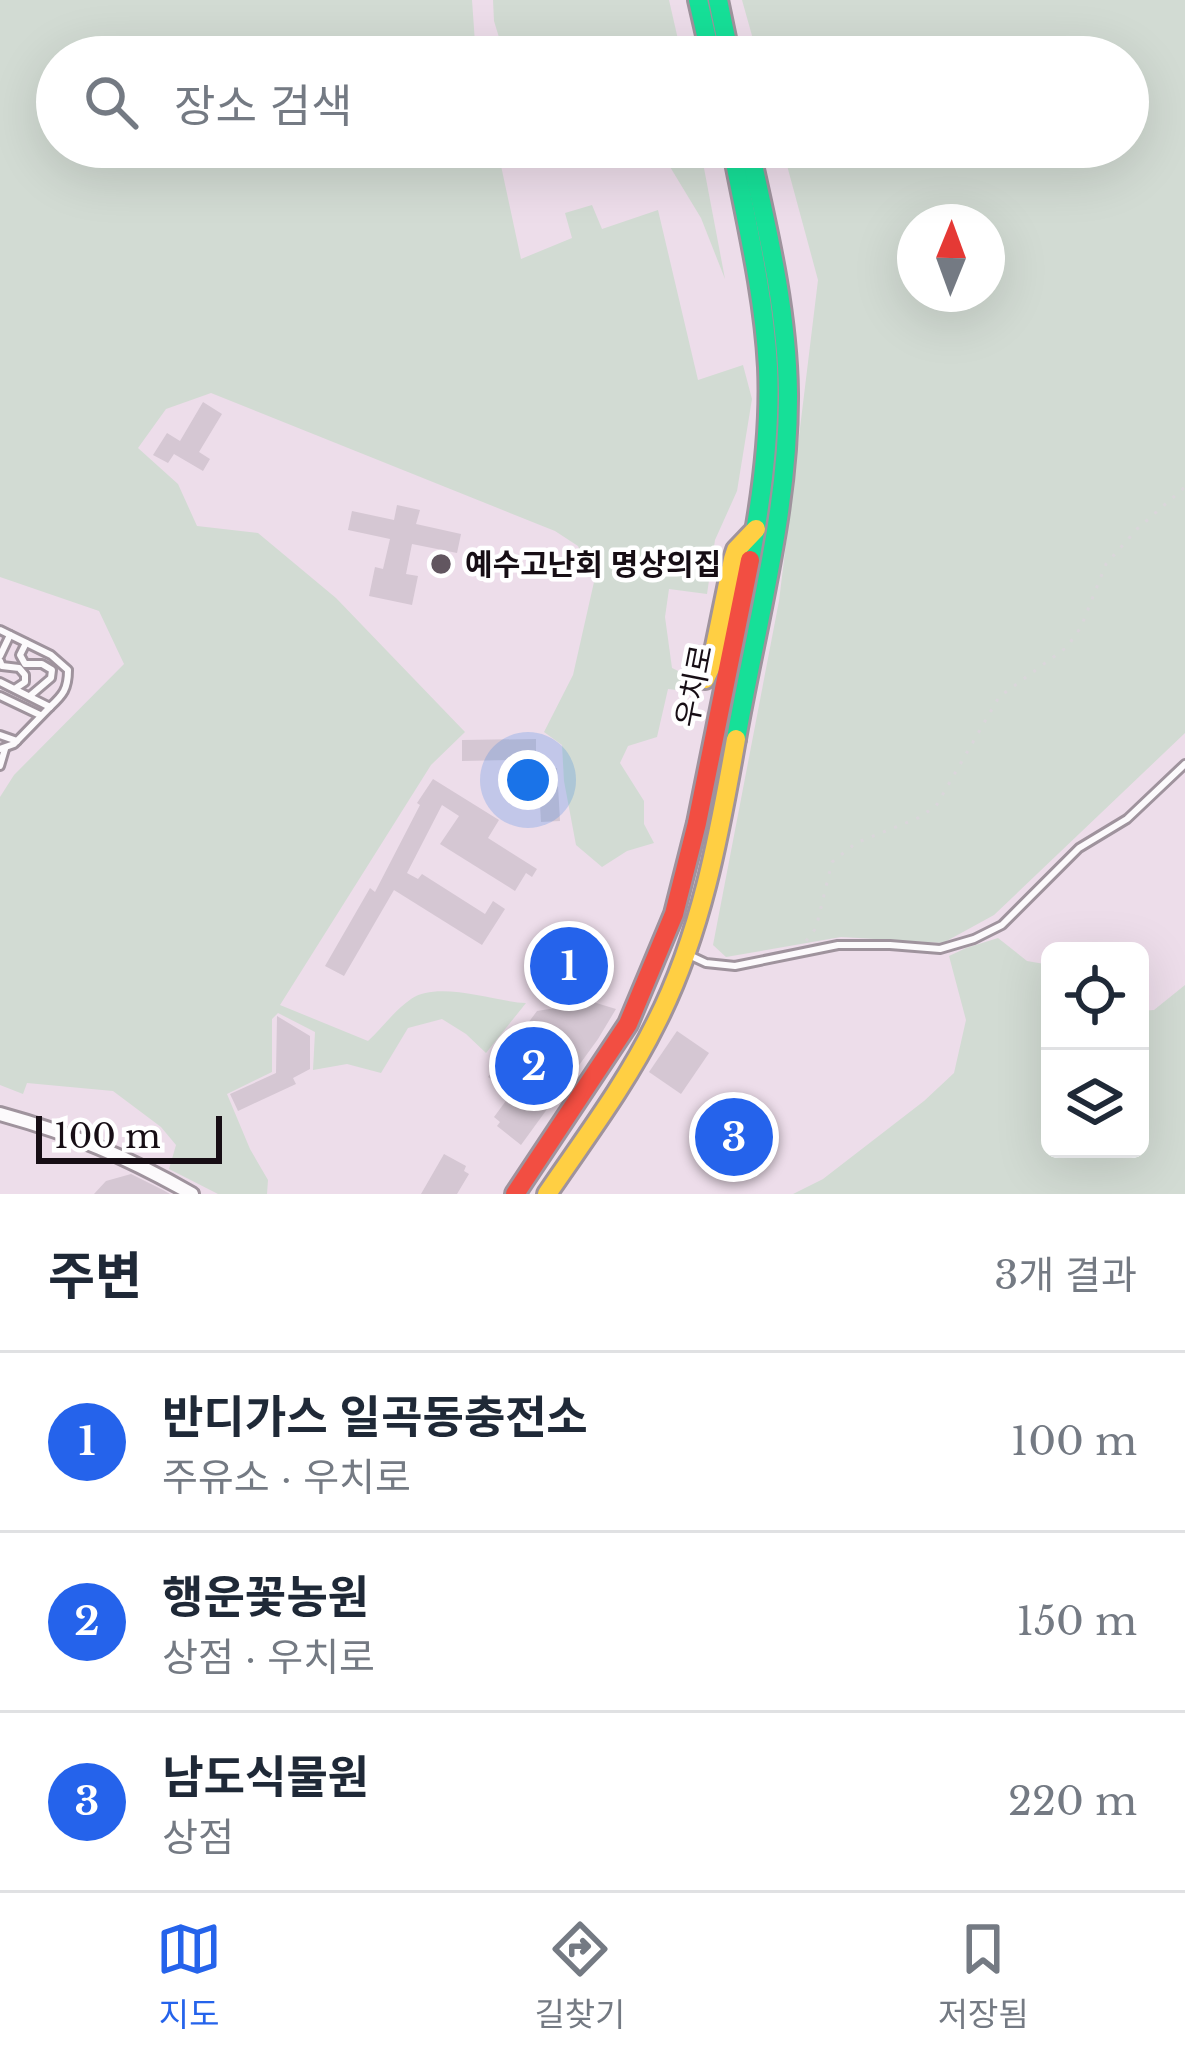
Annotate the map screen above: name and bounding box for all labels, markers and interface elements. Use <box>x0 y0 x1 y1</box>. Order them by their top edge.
search box <box>36 36 1149 168</box>
icon: search <box>78 69 144 135</box>
text: 장소 검색 <box>174 78 353 134</box>
north arrow <box>897 204 1005 312</box>
place label: 예수고난회 명상의집 <box>465 546 721 583</box>
marker: 예수고난회 명상의집 <box>428 551 454 577</box>
street label: 우치로 <box>668 642 720 730</box>
your location <box>498 750 558 810</box>
pin: 1 <box>530 921 608 1011</box>
map controls <box>1041 942 1149 1158</box>
button: locate <box>1041 942 1149 1050</box>
pin: 2 <box>495 1021 573 1111</box>
button: layers <box>1041 1050 1149 1158</box>
pin: 3 <box>695 1092 773 1182</box>
scale bar <box>36 1110 222 1163</box>
text: 100 m <box>54 1116 161 1157</box>
text: 주변 <box>48 1245 142 1308</box>
text: 3개 결과 <box>994 1251 1137 1300</box>
text: 반디가스 일곡동충전소 <box>162 1389 588 1445</box>
text: 1 <box>78 1417 96 1466</box>
text: 100 m <box>1011 1417 1137 1466</box>
text: 주유소 · 우치로 <box>162 1453 411 1502</box>
text: 행운꽃농원 <box>162 1569 369 1625</box>
text: 2 <box>74 1597 100 1646</box>
text: 150 m <box>1017 1597 1137 1646</box>
text: 상점 · 우치로 <box>162 1633 375 1682</box>
text: 남도식물원 <box>162 1749 369 1805</box>
text: 3 <box>75 1777 99 1826</box>
text: 220 m <box>1008 1777 1137 1826</box>
text: 상점 <box>162 1813 234 1862</box>
tab: 지도 <box>156 1916 222 2036</box>
tab: 길찾기 <box>534 1916 625 2036</box>
tab: 저장됨 <box>938 1916 1029 2036</box>

